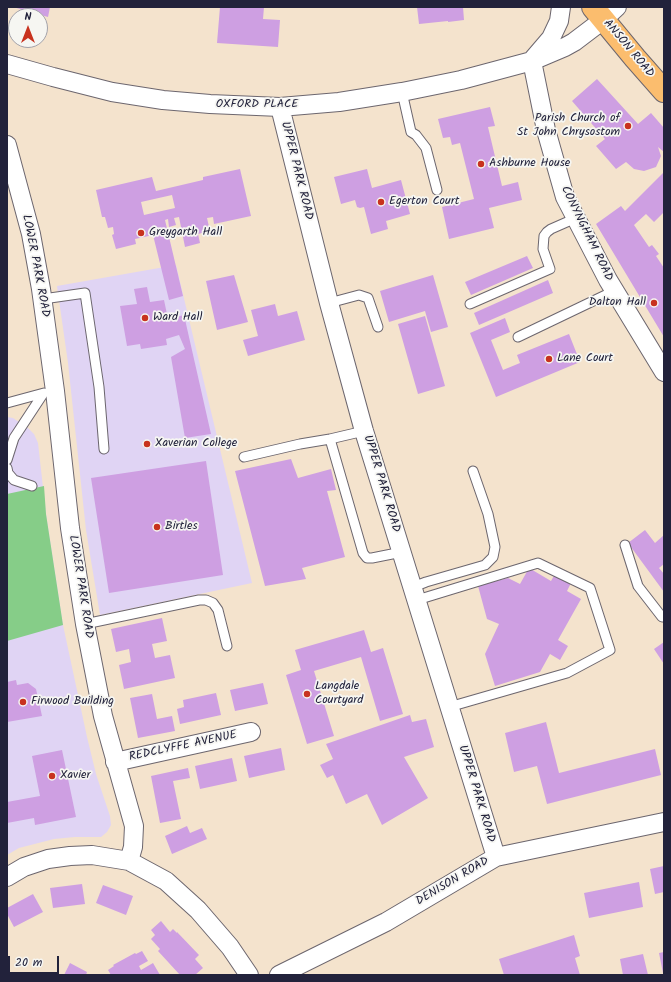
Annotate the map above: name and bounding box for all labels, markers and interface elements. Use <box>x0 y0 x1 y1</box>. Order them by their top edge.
north arrow <box>8 8 48 48</box>
text: N <box>25 8 31 26</box>
street label: ANSON ROAD <box>600 17 656 81</box>
street label: OXFORD PLACE <box>216 98 298 112</box>
place label: Parish Church of St John Chrysostom <box>517 112 620 140</box>
street label: UPPER PARK ROAD <box>277 120 315 222</box>
marker: Parish Church of St John Chrysostom <box>623 121 633 131</box>
place label: Ashburne House <box>489 157 570 171</box>
marker: Ashburne House <box>476 159 486 169</box>
street label: CONYNGHAM ROAD <box>557 184 615 284</box>
place label: Egerton Court <box>389 195 459 209</box>
marker: Egerton Court <box>376 197 386 207</box>
street label: LOWER PARK ROAD <box>18 213 52 319</box>
place label: Greygarth Hall <box>149 226 222 240</box>
marker: Greygarth Hall <box>136 228 146 238</box>
place label: Dalton Hall <box>589 296 646 310</box>
marker: Dalton Hall <box>649 298 659 308</box>
place label: Ward Hall <box>153 311 202 325</box>
marker: Ward Hall <box>140 313 150 323</box>
place label: Lane Court <box>557 352 613 366</box>
marker: Lane Court <box>544 354 554 364</box>
street label: UPPER PARK ROAD <box>359 434 403 534</box>
place label: Xaverian College <box>155 437 237 451</box>
marker: Xaverian College <box>142 439 152 449</box>
place label: Birtles <box>165 520 198 534</box>
marker: Birtles <box>152 522 162 532</box>
street label: LOWER PARK ROAD <box>65 534 95 640</box>
place label: Langdale Courtyard <box>315 680 363 708</box>
marker: Langdale Courtyard <box>302 689 312 699</box>
place label: Firwood Building <box>31 695 114 709</box>
marker: Firwood Building <box>18 697 28 707</box>
street label: REDCLYFFE AVENUE <box>128 729 238 765</box>
street label: UPPER PARK ROAD <box>454 744 498 844</box>
place label: Xavier <box>60 769 90 783</box>
marker: Xavier <box>47 771 57 781</box>
street label: DENISON ROAD <box>414 855 492 909</box>
scale bar <box>10 948 61 974</box>
text: 20 m <box>15 953 42 972</box>

